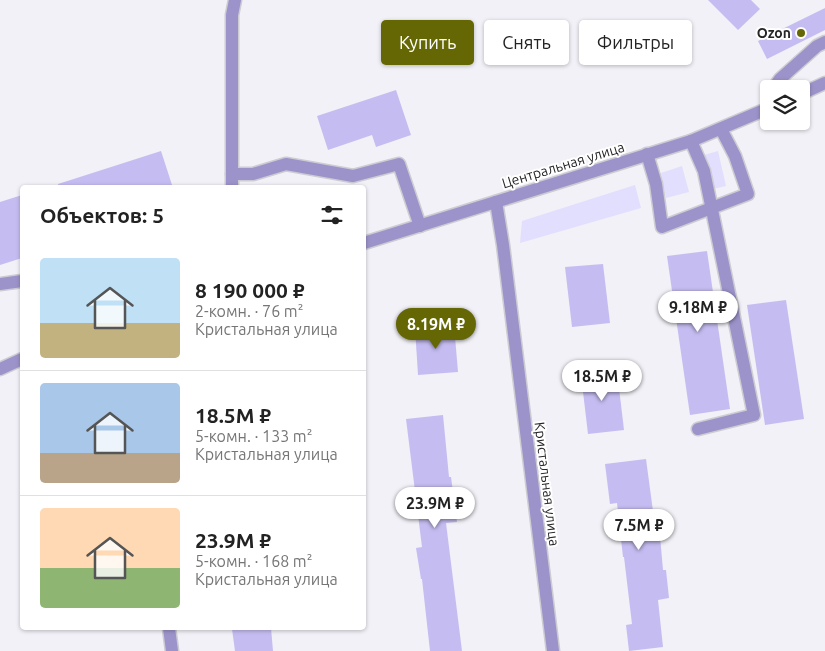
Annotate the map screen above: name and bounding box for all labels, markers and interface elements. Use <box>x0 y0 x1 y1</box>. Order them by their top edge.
chip: Купить <box>381 20 474 65</box>
chip: Снять <box>484 20 569 65</box>
chip: Фильтры <box>579 20 692 65</box>
place label: Ozon <box>757 25 791 41</box>
marker: Ozon <box>795 27 807 39</box>
map controls <box>760 80 810 130</box>
button: layers <box>760 80 810 130</box>
street label: Центральная улица <box>500 139 626 191</box>
icon: filters <box>318 201 346 229</box>
text: Объектов: 5 <box>40 203 164 227</box>
icon: home <box>80 278 140 338</box>
text: 8 190 000 ₽ <box>195 278 305 302</box>
pin: 9.18M ₽ <box>652 290 744 333</box>
text: 9.18M ₽ <box>669 298 727 316</box>
text: 2-комн. · 76 m² <box>195 302 303 320</box>
pin: 8.19M ₽ <box>390 308 482 350</box>
text: 8.19M ₽ <box>407 315 465 333</box>
text: Кристальная улица <box>195 320 338 338</box>
pin: 18.5M ₽ <box>556 360 648 402</box>
text: 18.5M ₽ <box>573 367 631 385</box>
icon: home <box>80 403 140 463</box>
text: 18.5M ₽ <box>195 403 271 427</box>
street label: Кристальная улица <box>531 421 563 547</box>
text: 5-комн. · 133 m² <box>195 427 312 445</box>
text: Кристальная улица <box>195 445 338 463</box>
pin: 23.9M ₽ <box>389 486 481 529</box>
text: 23.9M ₽ <box>406 494 464 512</box>
pin: 7.5M ₽ <box>598 508 680 551</box>
text: 7.5M ₽ <box>614 516 664 534</box>
icon: home <box>80 528 140 588</box>
text: 23.9M ₽ <box>195 528 271 552</box>
text: 5-комн. · 168 m² <box>195 552 312 570</box>
text: Кристальная улица <box>195 570 338 588</box>

